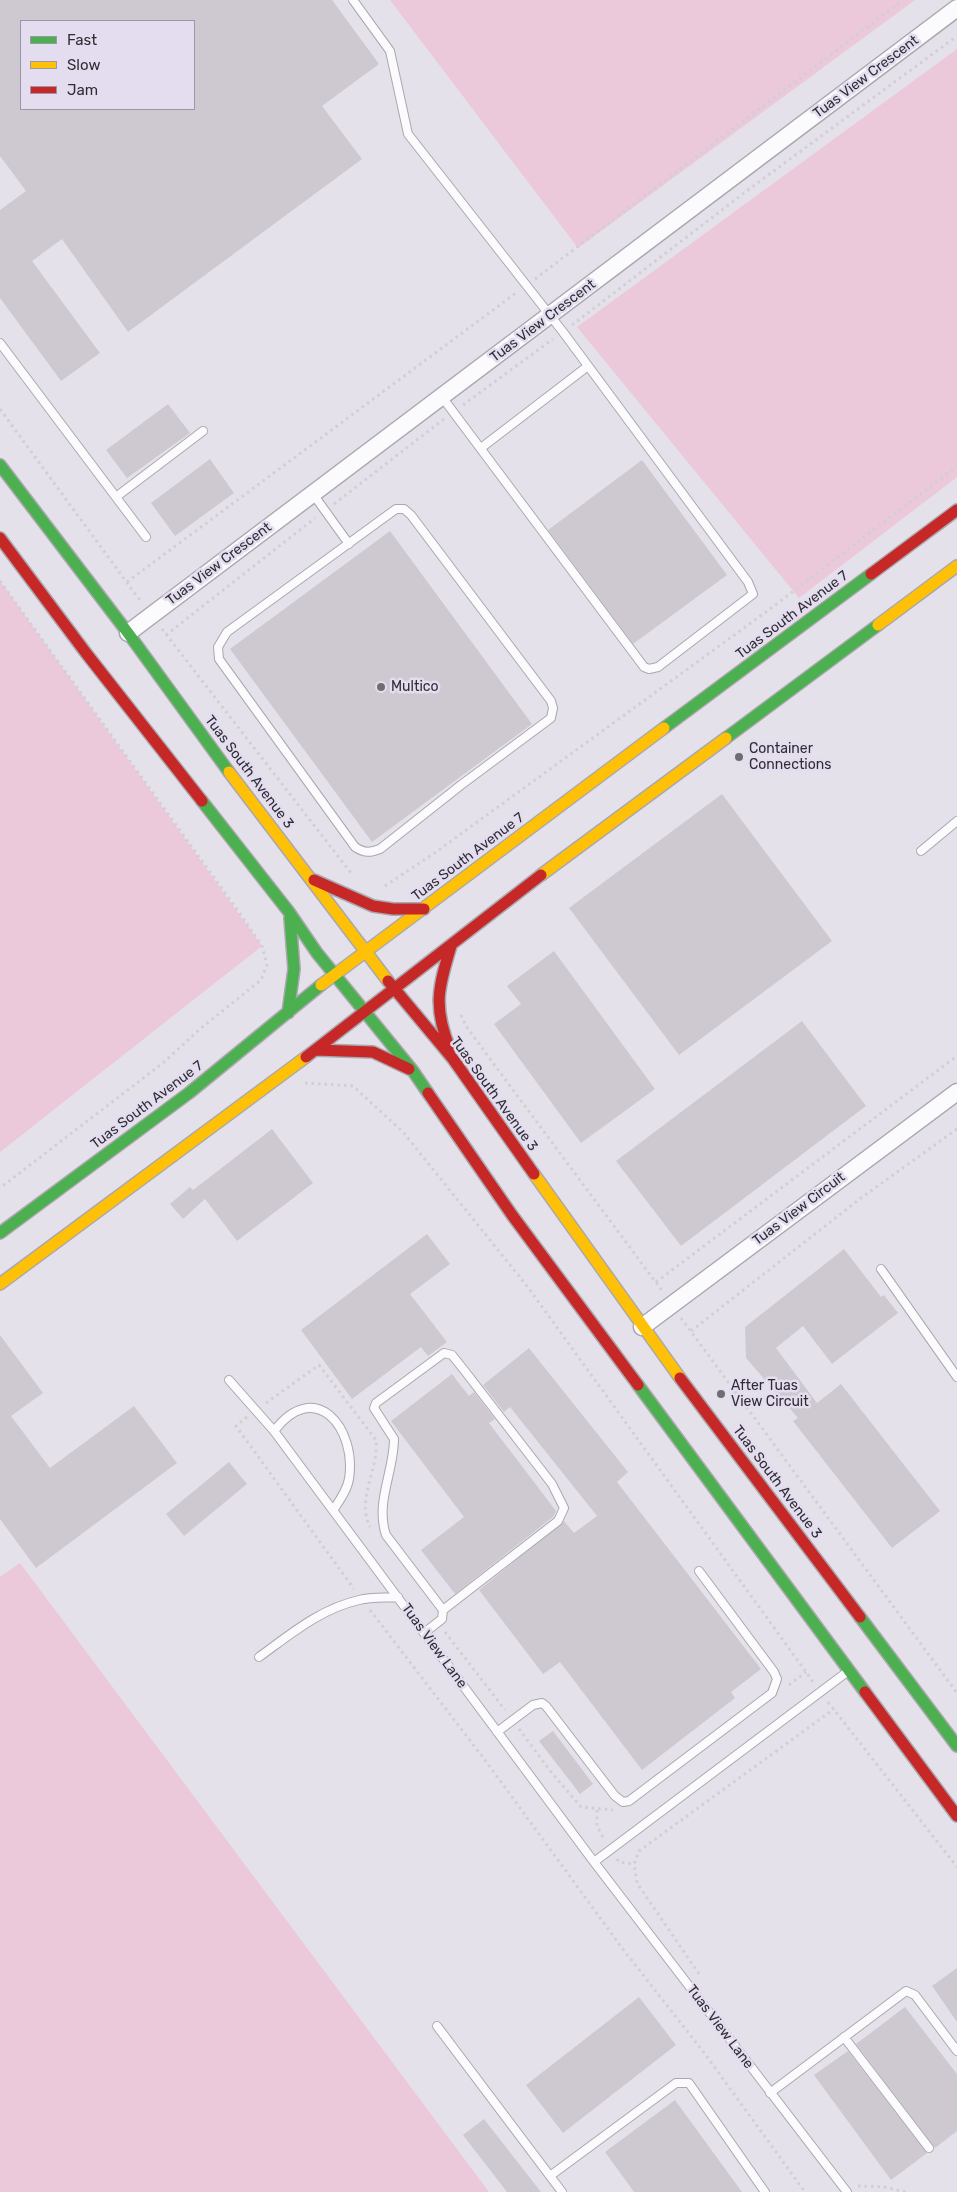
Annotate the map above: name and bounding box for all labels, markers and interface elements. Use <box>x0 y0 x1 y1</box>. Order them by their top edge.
legend <box>20 20 195 110</box>
text: Fast <box>67 31 97 49</box>
street label: Tuas View Crescent <box>810 32 922 122</box>
text: Slow <box>67 56 100 74</box>
text: Jam <box>67 81 98 99</box>
street label: Tuas View Crescent <box>487 276 599 366</box>
street label: Tuas View Crescent <box>163 519 275 609</box>
street label: Tuas South Avenue 7 <box>733 567 851 663</box>
place label: Multico <box>391 679 439 695</box>
marker: Multico <box>375 681 387 693</box>
street label: Tuas South Avenue 3 <box>201 712 297 832</box>
place label: Container Connections <box>749 741 831 774</box>
marker: Container Connections <box>733 751 745 763</box>
street label: Tuas South Avenue 7 <box>409 809 527 905</box>
street label: Tuas South Avenue 3 <box>447 1034 541 1154</box>
street label: Tuas South Avenue 7 <box>88 1057 206 1153</box>
street label: Tuas View Circuit <box>749 1169 849 1249</box>
place label: After Tuas View Circuit <box>731 1378 809 1410</box>
marker: After Tuas View Circuit <box>715 1388 727 1400</box>
street label: Tuas South Avenue 3 <box>729 1422 825 1542</box>
street label: Tuas View Lane <box>398 1600 470 1692</box>
street label: Tuas View Lane <box>683 1982 757 2072</box>

